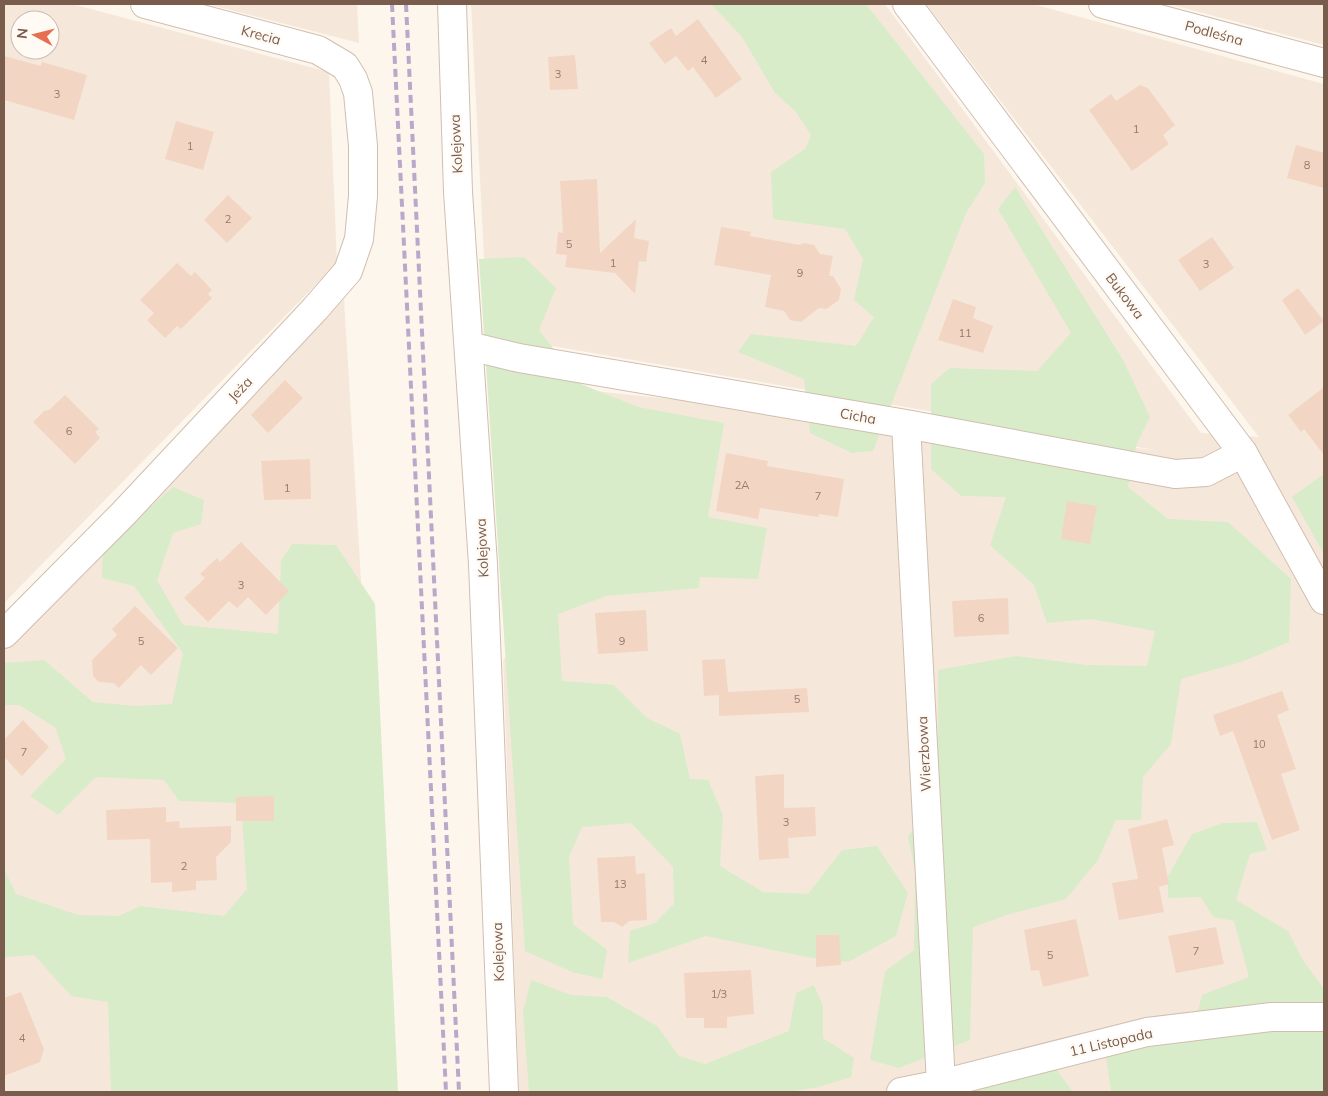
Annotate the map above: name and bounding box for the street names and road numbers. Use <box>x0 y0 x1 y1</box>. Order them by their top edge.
street label: Podleśna <box>1183 17 1245 49</box>
street label: Krecia <box>239 21 283 49</box>
street label: Kolejowa <box>445 114 467 174</box>
street label: Bukowa <box>1102 269 1148 323</box>
street label: Jeża <box>224 373 256 405</box>
street label: Cicha <box>838 404 878 428</box>
street label: Kolejowa <box>471 518 493 578</box>
street label: Wierzbowa <box>913 716 935 792</box>
street label: Kolejowa <box>488 922 508 982</box>
street label: 11 Listopada <box>1068 1024 1154 1060</box>

